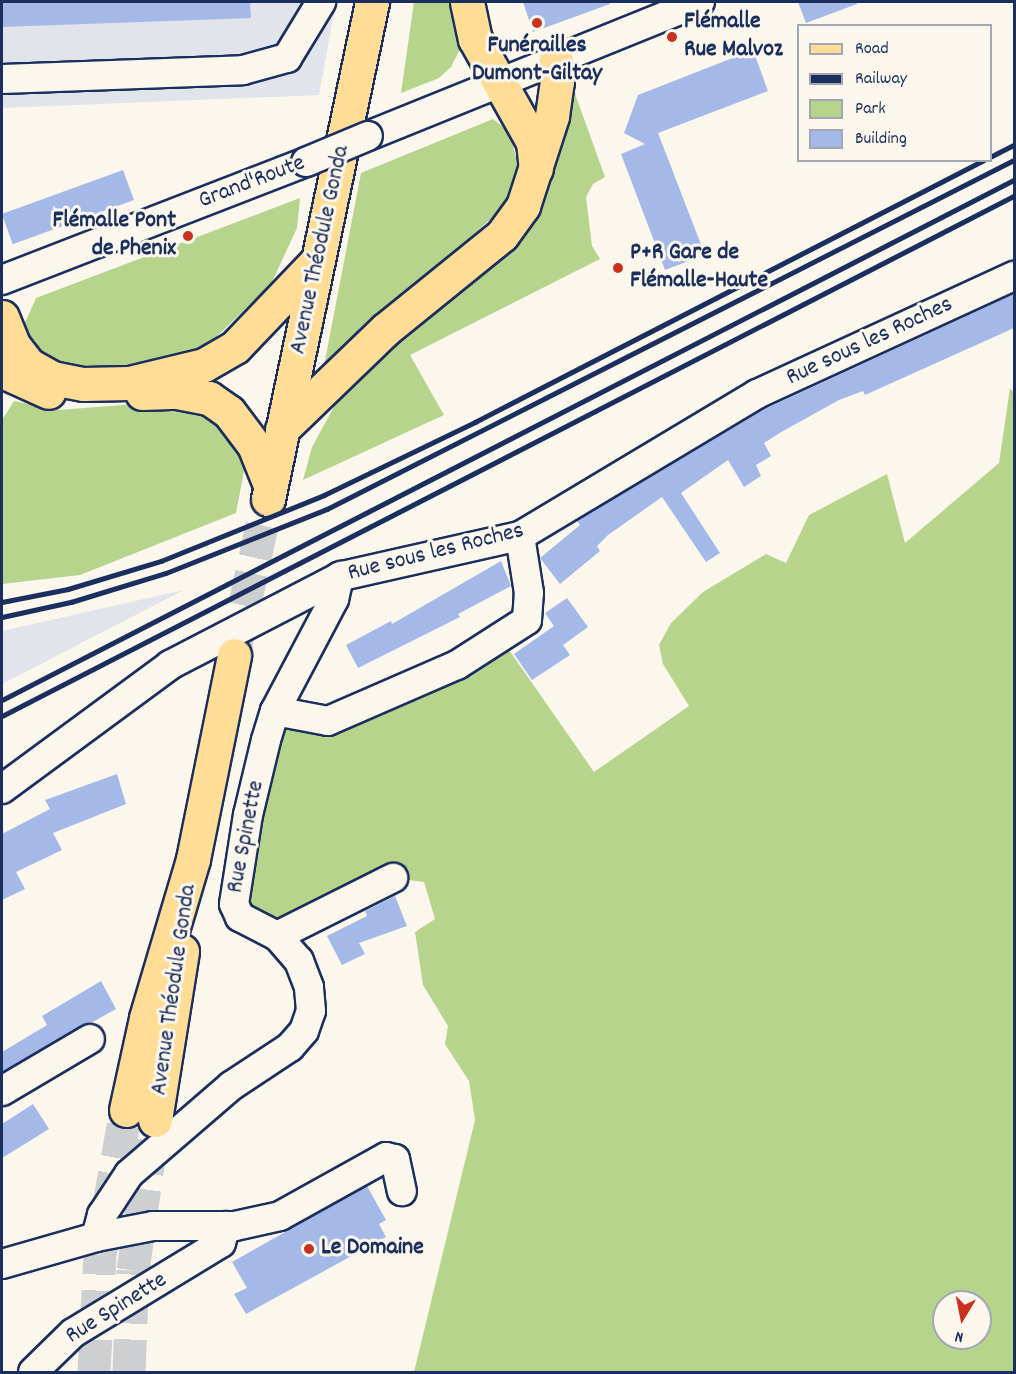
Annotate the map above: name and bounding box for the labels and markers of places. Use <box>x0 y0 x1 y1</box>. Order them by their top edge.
place label: Flémalle Rue Malvoz <box>684 9 783 65</box>
marker: Funérailles Dumont-Giltay <box>530 16 544 30</box>
marker: Flémalle Rue Malvoz <box>665 30 679 44</box>
place label: Funérailles Dumont-Giltay <box>472 33 602 89</box>
place label: Flémalle Pont de Phenix <box>52 208 176 264</box>
marker: Flémalle Pont de Phenix <box>181 229 195 243</box>
place label: P+R Gare de Flémalle-Haute <box>630 240 768 296</box>
marker: P+R Gare de Flémalle-Haute <box>611 261 625 275</box>
place label: Le Domaine <box>321 1235 424 1263</box>
marker: Le Domaine <box>302 1242 316 1256</box>

